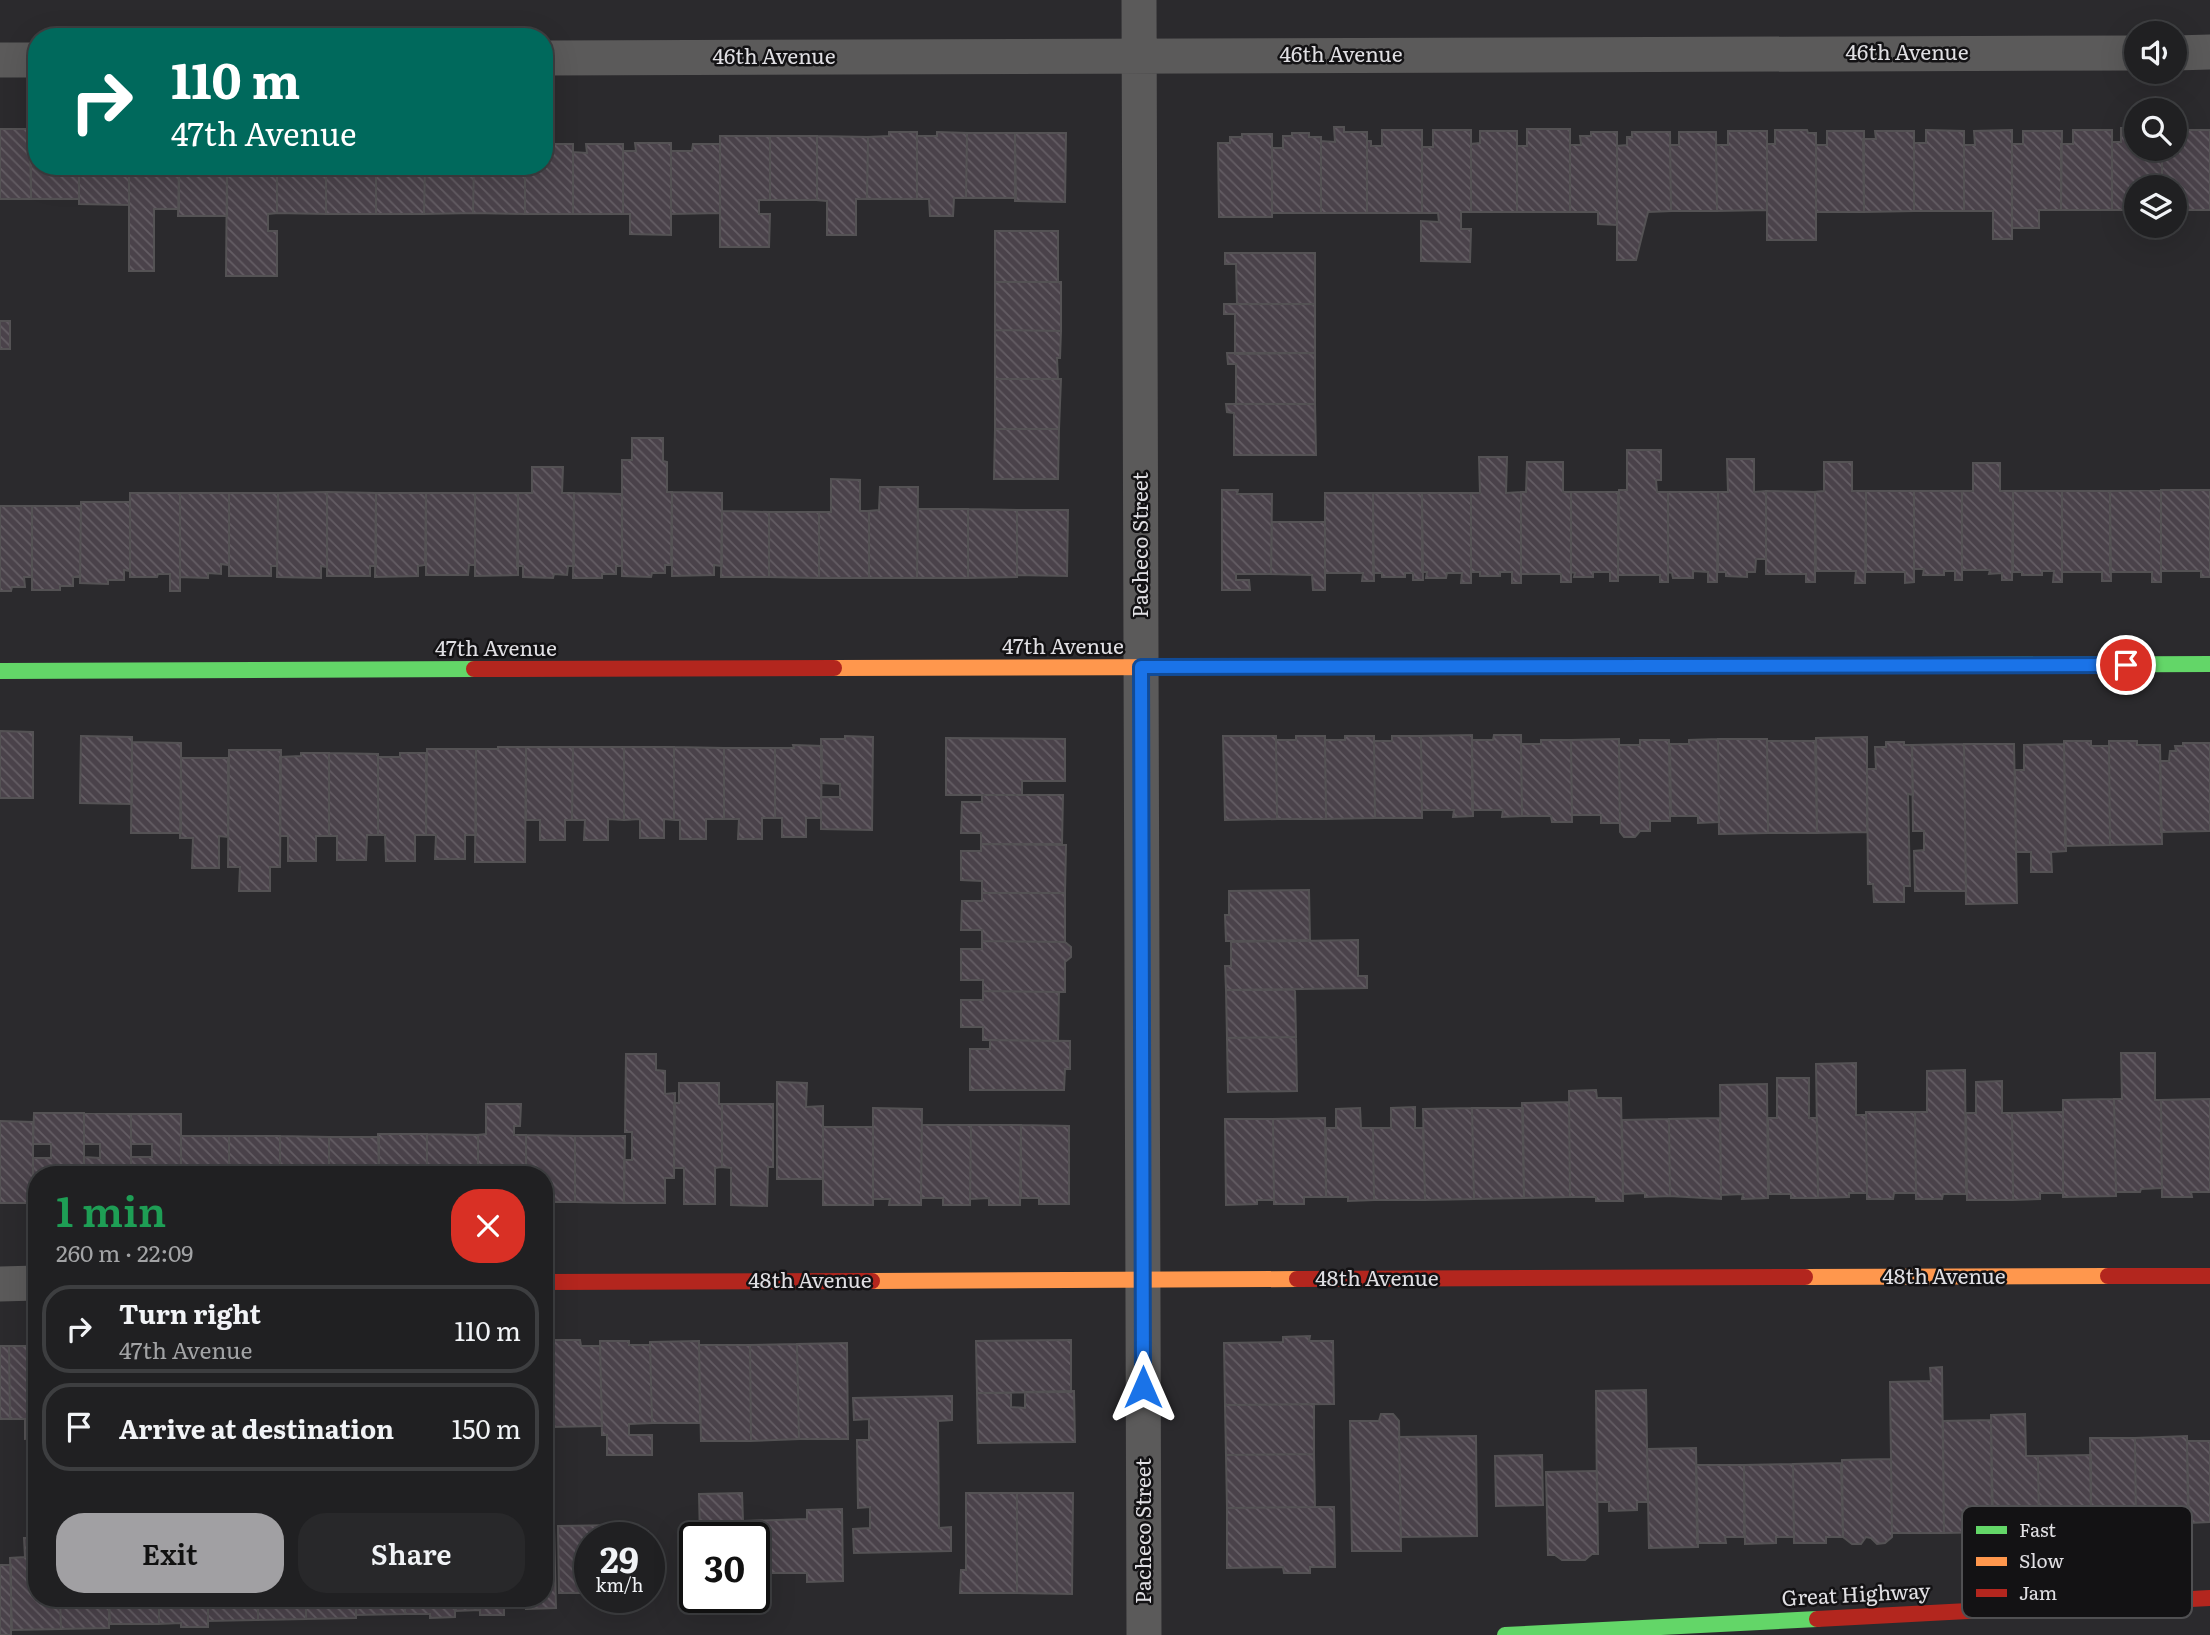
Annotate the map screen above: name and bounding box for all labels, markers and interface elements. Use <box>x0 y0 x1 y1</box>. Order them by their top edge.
map controls <box>2124 21 2187 238</box>
button: sound <box>2124 21 2187 84</box>
street label: 46th Avenue <box>1845 35 1969 66</box>
street label: 46th Avenue <box>1279 37 1403 68</box>
street label: 46th Avenue <box>712 39 836 70</box>
text: 110 m <box>171 41 300 114</box>
icon: right <box>56 56 147 147</box>
button: search <box>2124 98 2187 161</box>
text: 47th Avenue <box>171 108 357 156</box>
button: layers <box>2124 175 2187 238</box>
street label: Pacheco Street <box>1123 472 1154 618</box>
street label: 47th Avenue <box>1002 629 1124 660</box>
street label: 47th Avenue <box>435 631 557 662</box>
pin <box>2096 635 2156 695</box>
icon: arrive <box>2107 646 2145 684</box>
text: 1 min <box>56 1178 166 1240</box>
button: close <box>451 1189 525 1263</box>
text: 260 m · 22:09 <box>56 1235 193 1269</box>
street label: 48th Avenue <box>1882 1259 2006 1290</box>
street label: 48th Avenue <box>1315 1261 1439 1292</box>
street label: 48th Avenue <box>748 1263 872 1294</box>
text: Turn right <box>119 1293 261 1332</box>
icon: right <box>60 1310 98 1348</box>
text: 110 m <box>454 1310 521 1349</box>
text: 47th Avenue <box>119 1332 252 1366</box>
position arrow <box>1106 1350 1180 1424</box>
icon: arrive <box>60 1408 98 1446</box>
text: Arrive at destination <box>119 1408 394 1447</box>
text: 150 m <box>452 1408 521 1447</box>
street label: Pacheco Street <box>1126 1458 1157 1604</box>
legend <box>1962 1506 2192 1618</box>
button: Exit <box>56 1513 284 1593</box>
button: Share <box>298 1513 525 1593</box>
text: Fast <box>2019 1515 2056 1543</box>
speed limit sign: 30 <box>679 1522 770 1613</box>
text: 29 <box>600 1532 639 1584</box>
text: Slow <box>2019 1546 2064 1574</box>
text: km/h <box>596 1571 643 1598</box>
street label: Great Highway <box>1781 1573 1932 1612</box>
text: Jam <box>2019 1578 2057 1606</box>

